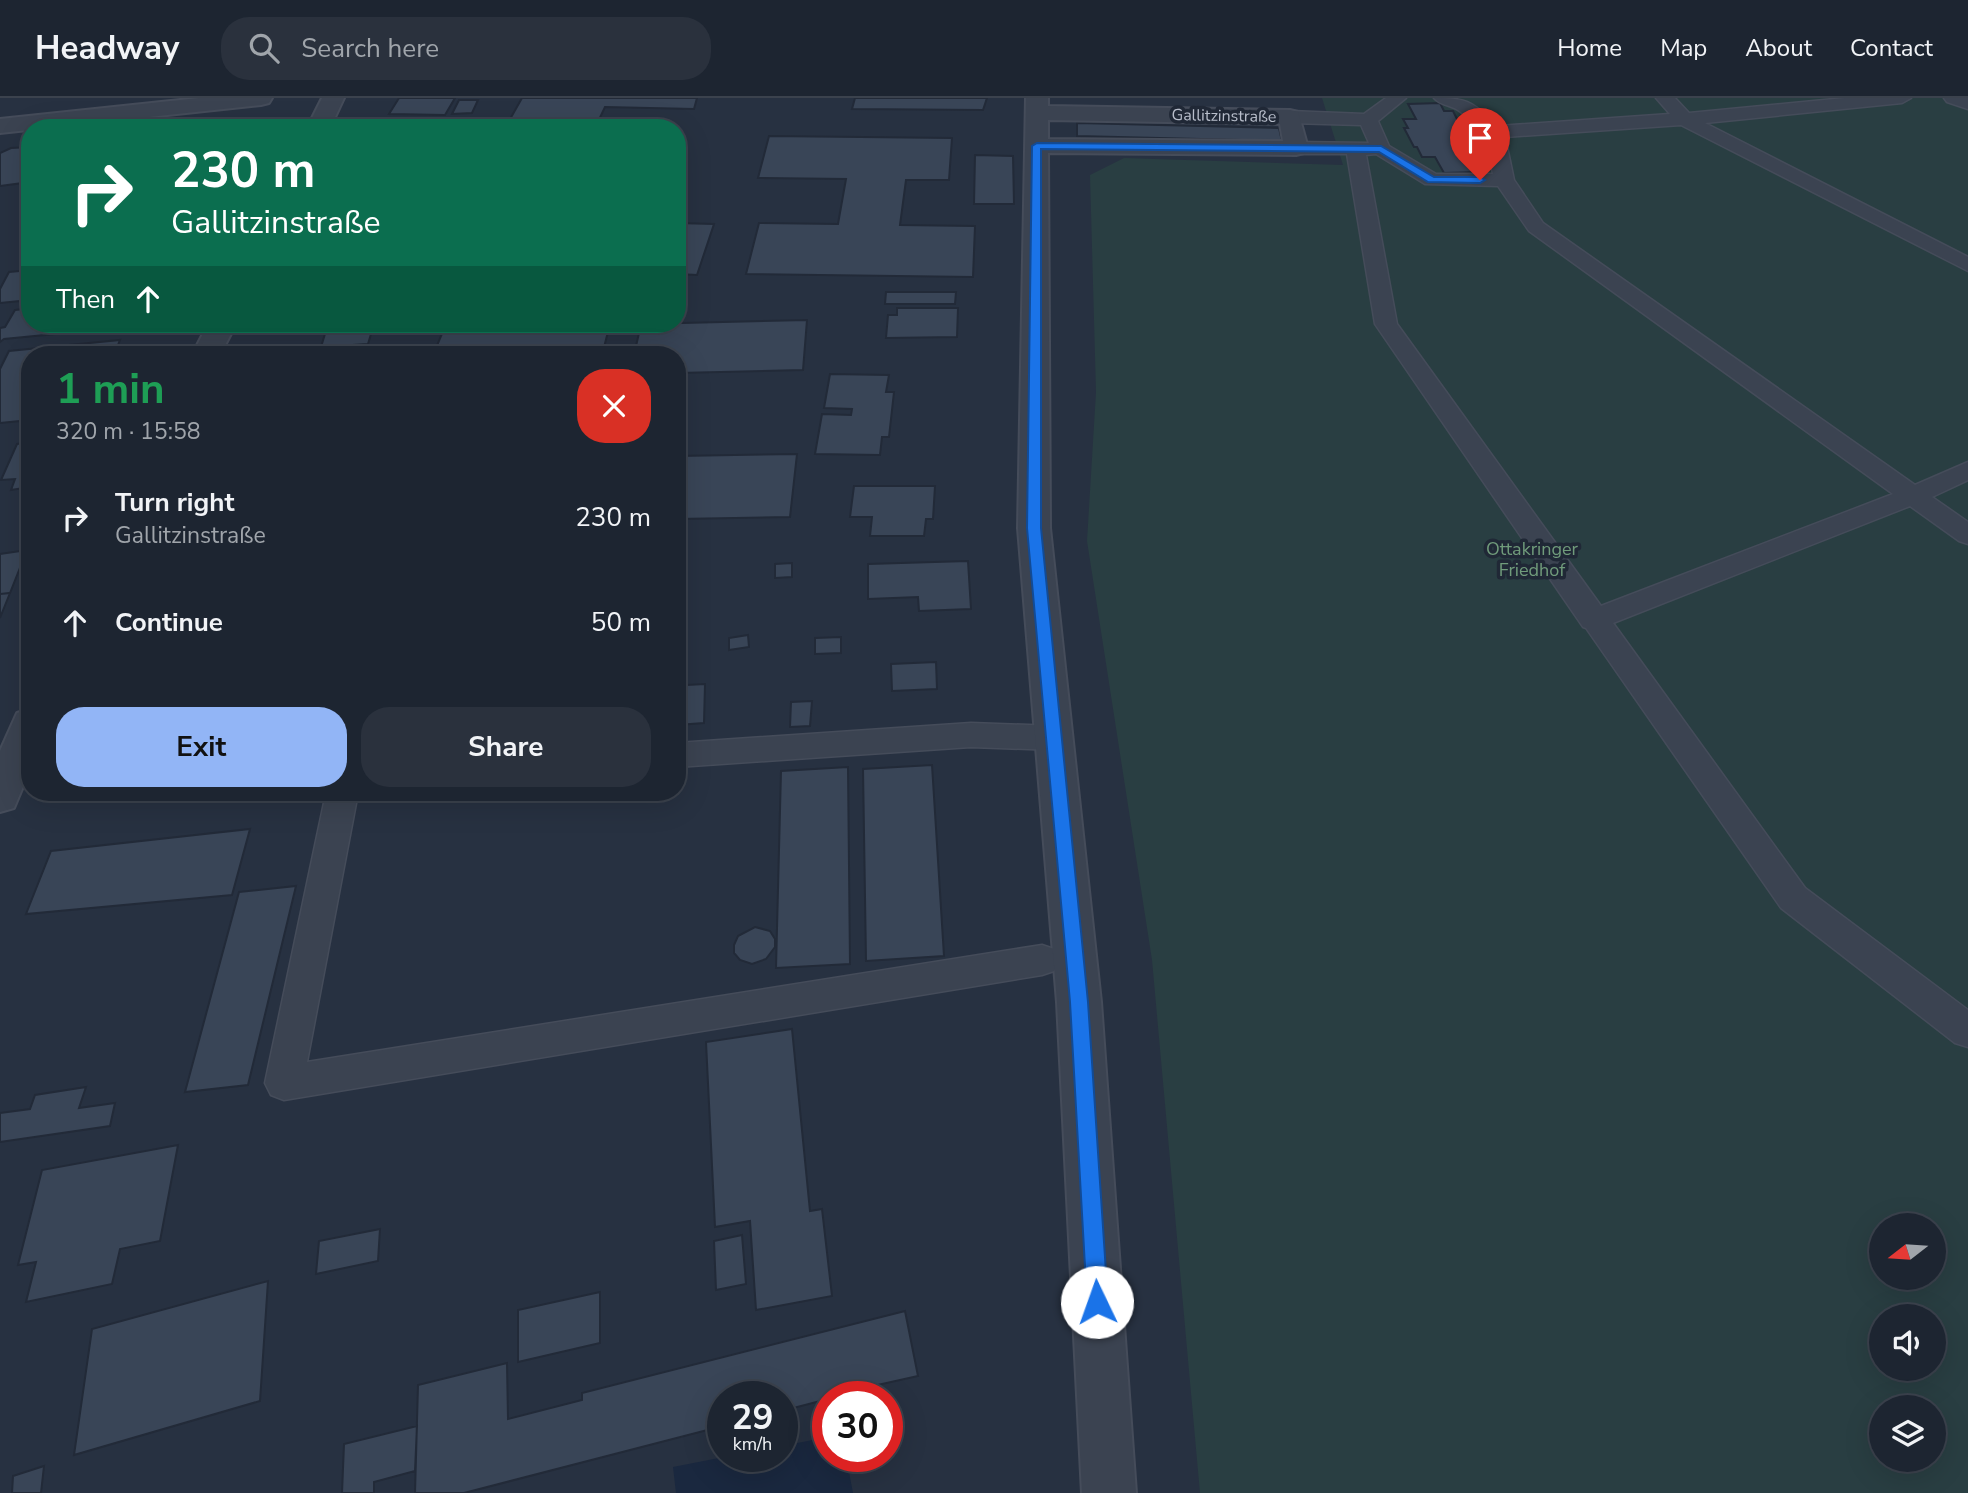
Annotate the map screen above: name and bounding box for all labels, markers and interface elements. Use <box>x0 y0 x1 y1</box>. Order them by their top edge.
search box <box>221 17 711 80</box>
text: Headway <box>35 26 179 71</box>
icon: search <box>245 29 283 67</box>
text: Search here <box>301 31 439 66</box>
text: Home <box>1557 32 1622 64</box>
text: Map <box>1660 32 1707 64</box>
text: About <box>1745 32 1812 64</box>
text: Contact <box>1850 32 1933 64</box>
street label: Gallitzinstraße <box>1171 104 1277 128</box>
pin <box>1450 108 1510 180</box>
icon: arrive <box>1461 119 1499 157</box>
text: 230 m <box>171 137 315 204</box>
icon: right <box>56 147 147 238</box>
text: Gallitzinstraße <box>171 201 381 244</box>
icon: ahead <box>129 280 167 318</box>
text: Then <box>56 282 115 317</box>
text: 1 min <box>56 361 165 418</box>
button: close <box>577 369 651 443</box>
text: 320 m · 15:58 <box>56 416 201 447</box>
text: Turn right <box>115 485 234 520</box>
icon: right <box>56 499 94 537</box>
text: 230 m <box>575 500 651 535</box>
text: Gallitzinstraße <box>115 520 266 551</box>
park label: Ottakringer Friedhof <box>1486 537 1579 582</box>
icon: ahead <box>56 604 94 642</box>
text: Continue <box>115 605 223 640</box>
text: 50 m <box>591 605 651 640</box>
button: Exit <box>56 707 347 787</box>
button: Share <box>361 707 651 787</box>
north arrow <box>1869 1213 1946 1290</box>
map controls <box>1869 1213 1946 1472</box>
position arrow <box>1060 1265 1134 1339</box>
button: sound <box>1869 1304 1946 1381</box>
speed limit sign: 30 <box>812 1381 903 1472</box>
text: 29 <box>731 1394 774 1441</box>
button: layers <box>1869 1395 1946 1472</box>
text: km/h <box>733 1432 772 1456</box>

